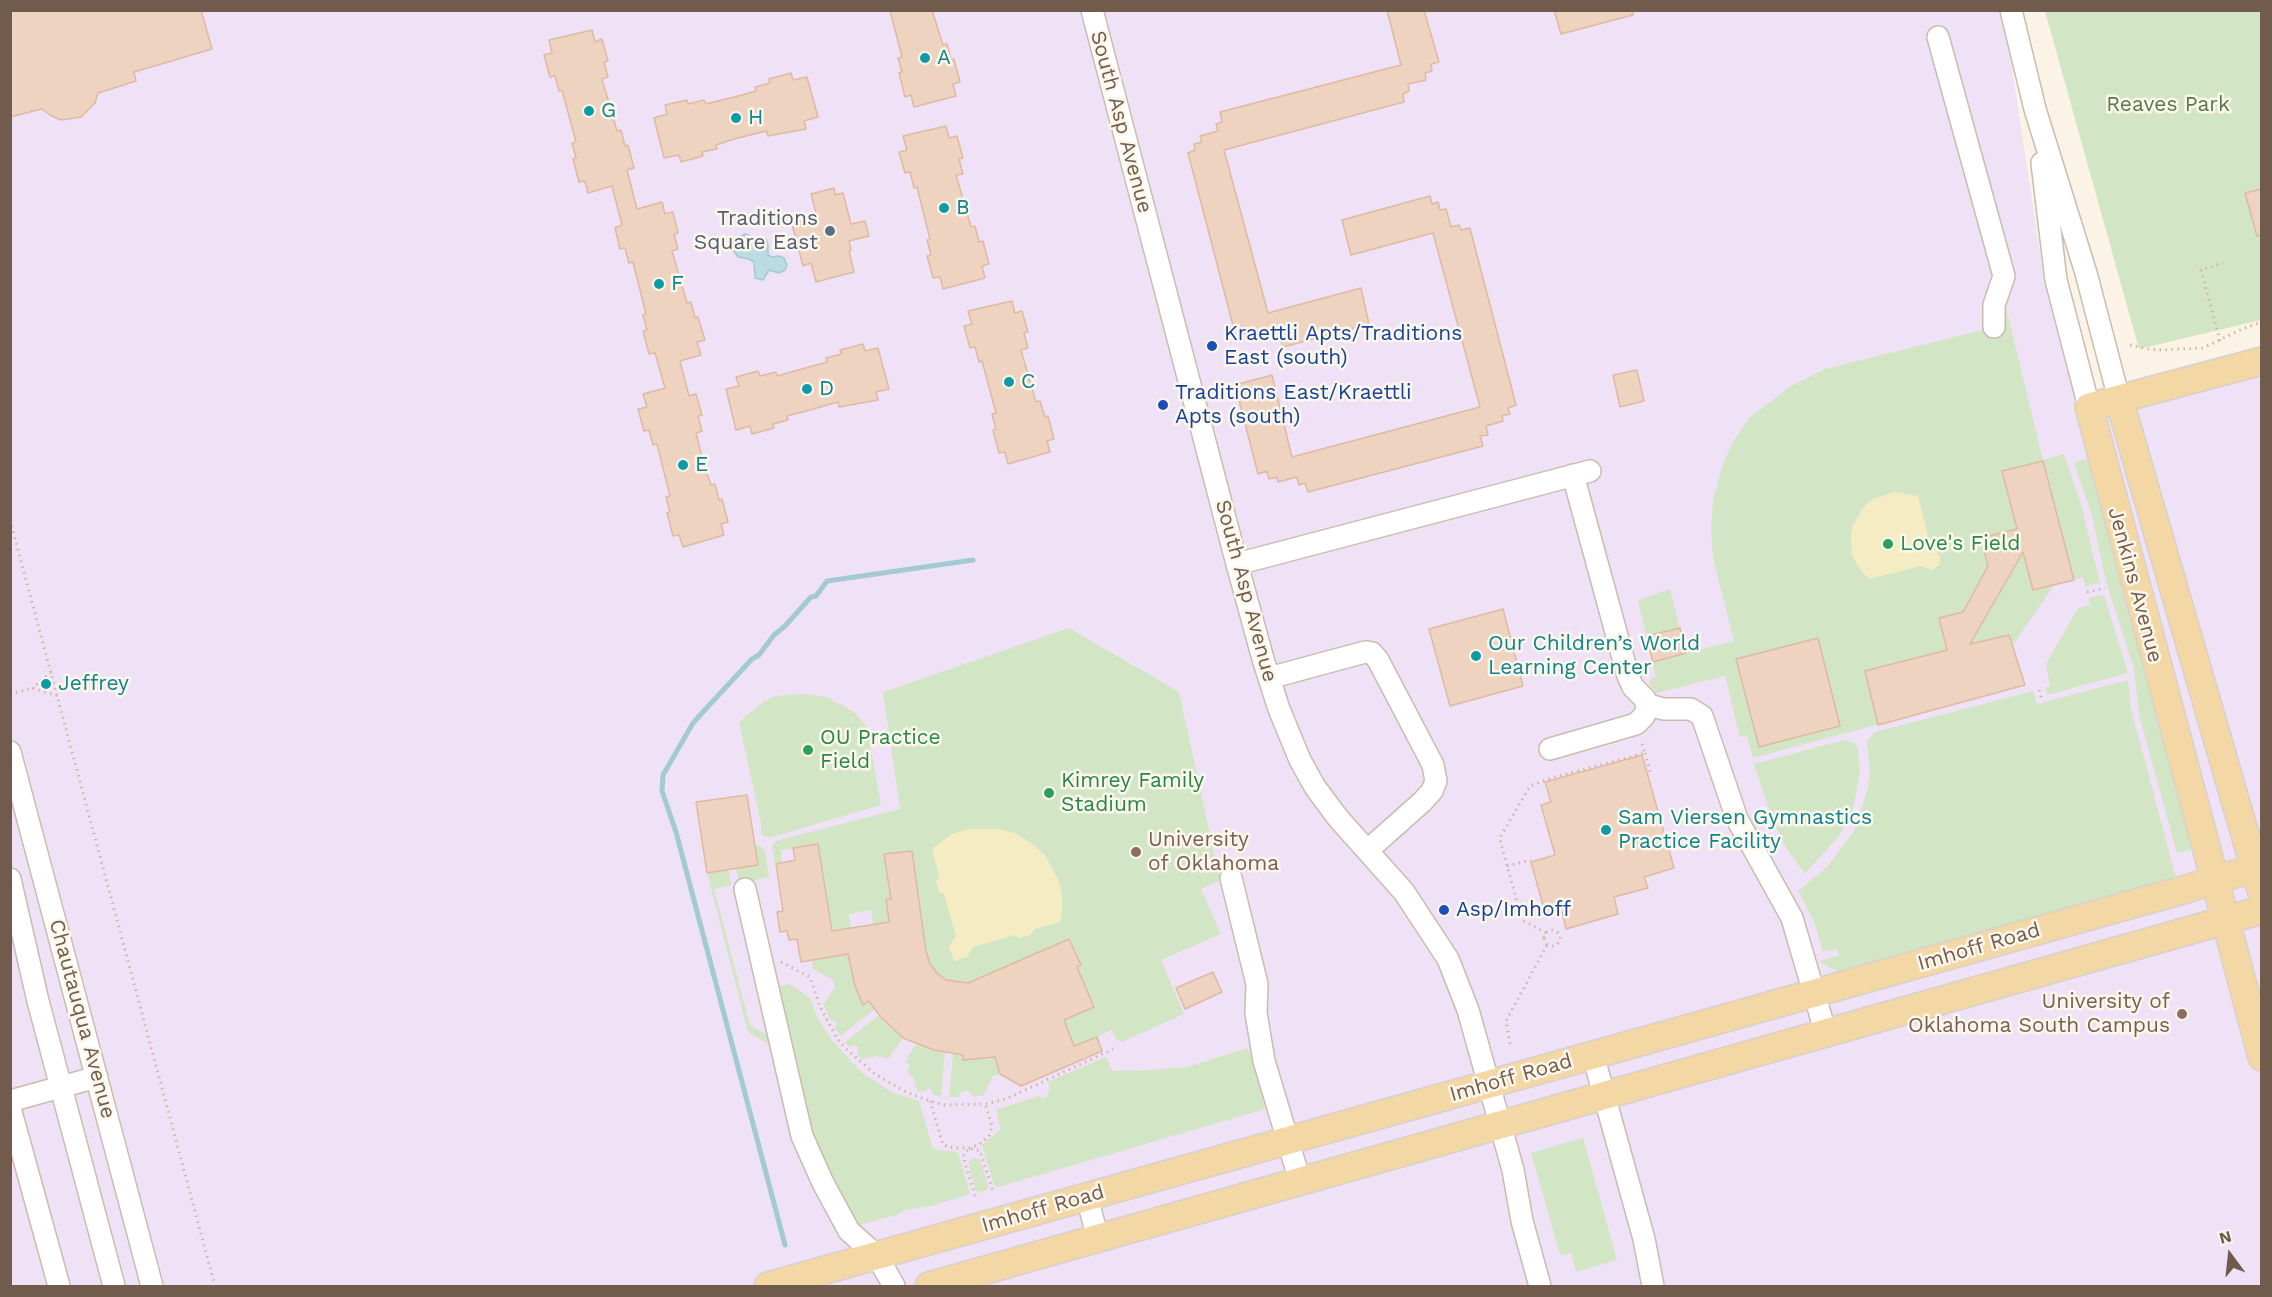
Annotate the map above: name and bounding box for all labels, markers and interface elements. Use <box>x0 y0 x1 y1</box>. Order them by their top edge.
street label: South Asp Avenue <box>1085 28 1157 216</box>
place label: A <box>937 45 951 71</box>
marker: A <box>918 51 932 65</box>
park label: Reaves Park <box>2106 92 2230 118</box>
place label: G <box>601 98 616 124</box>
marker: G <box>582 104 596 118</box>
place label: H <box>748 105 763 131</box>
marker: H <box>729 111 743 125</box>
place label: B <box>956 195 970 221</box>
marker: B <box>937 201 951 215</box>
place label: Traditions Square East <box>694 206 818 256</box>
marker: Traditions Square East <box>823 224 837 238</box>
place label: F <box>671 271 684 297</box>
marker: F <box>652 277 666 291</box>
place label: Kraettli Apts/Traditions East (south) <box>1224 321 1462 371</box>
marker: Kraettli Apts/Traditions East (south) <box>1205 339 1219 353</box>
place label: C <box>1021 369 1035 395</box>
marker: C <box>1002 375 1016 389</box>
place label: D <box>819 376 834 402</box>
place label: Traditions East/Kraettli Apts (south) <box>1175 380 1412 430</box>
marker: D <box>800 382 814 396</box>
marker: Traditions East/Kraettli Apts (south) <box>1156 398 1170 412</box>
place label: E <box>695 452 708 478</box>
marker: E <box>676 458 690 472</box>
street label: South Asp Avenue <box>1210 497 1282 685</box>
street label: Jenkins Avenue <box>2102 505 2168 665</box>
place label: Love's Field <box>1900 531 2021 557</box>
marker: Love's Field <box>1881 537 1895 551</box>
place label: Our Children’s World Learning Center <box>1488 631 1700 681</box>
marker: Our Children’s World Learning Center <box>1469 649 1483 663</box>
place label: Jeffrey <box>58 671 129 697</box>
marker: Jeffrey <box>39 677 53 691</box>
place label: OU Practice Field <box>820 725 941 775</box>
marker: OU Practice Field <box>801 743 815 757</box>
place label: Kimrey Family Stadium <box>1061 768 1204 818</box>
marker: Kimrey Family Stadium <box>1042 786 1056 800</box>
place label: Sam Viersen Gymnastics Practice Facility <box>1618 805 1872 855</box>
marker: Sam Viersen Gymnastics Practice Facility <box>1599 823 1613 837</box>
place label: University of Oklahoma <box>1148 827 1279 877</box>
marker: University of Oklahoma <box>1129 845 1143 859</box>
place label: Asp/Imhoff <box>1456 897 1571 923</box>
marker: Asp/Imhoff <box>1437 903 1451 917</box>
street label: Chautauqua Avenue <box>43 917 121 1121</box>
street label: Imhoff Road <box>1915 917 2043 977</box>
place label: University of Oklahoma South Campus <box>1908 989 2170 1039</box>
marker: University of Oklahoma South Campus <box>2175 1007 2189 1021</box>
street label: Imhoff Road <box>1447 1048 1575 1108</box>
street label: Imhoff Road <box>979 1179 1107 1239</box>
north arrow <box>2200 1225 2260 1285</box>
text: N <box>2217 1226 2233 1248</box>

